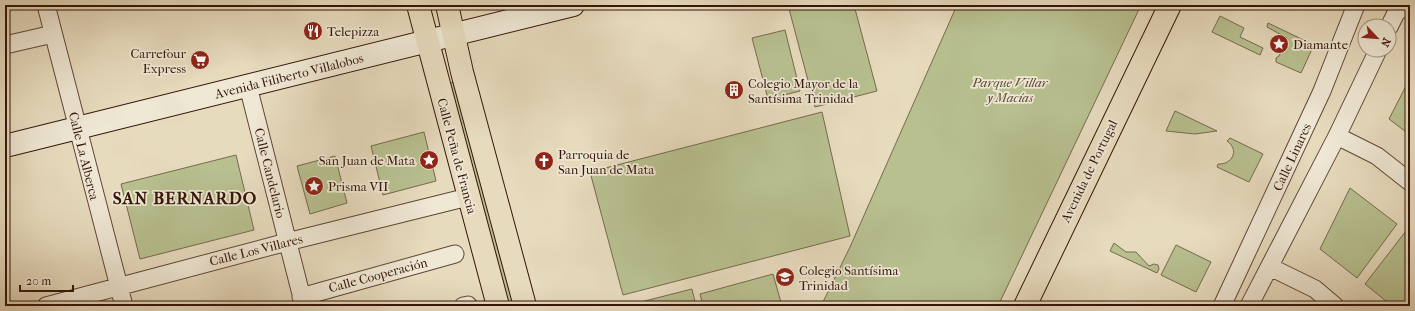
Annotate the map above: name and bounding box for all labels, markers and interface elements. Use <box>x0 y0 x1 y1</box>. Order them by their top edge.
north arrow <box>1357 18 1397 58</box>
restaurant icon: Telepizza <box>302 20 324 42</box>
place label: Telepizza <box>327 24 380 39</box>
place icon: Diamante <box>1268 33 1290 55</box>
text: N <box>1378 36 1393 49</box>
place label: Diamante <box>1293 37 1349 52</box>
place label: Carrefour Express <box>130 46 186 76</box>
supermarket icon: Carrefour Express <box>189 49 211 71</box>
street label: Avenida Filiberto Villalobos <box>212 50 365 102</box>
park label: Parque Villar y Macías <box>971 75 1049 105</box>
place label: Colegio Mayor de la Santísima Trinidad <box>748 76 859 106</box>
building icon: Colegio Mayor de la Santísima Trinidad <box>723 79 745 101</box>
street label: Calle Peña de Francia <box>434 96 480 217</box>
street label: Calle La Alberca <box>66 110 102 203</box>
street label: Avenida de Portugal <box>1057 117 1121 226</box>
street label: Calle Linares <box>1270 121 1314 193</box>
street label: Calle Candelario <box>252 126 289 220</box>
place label: Parroquia de San Juan de Mata <box>558 147 655 177</box>
place icon: San Juan de Mata <box>418 149 440 171</box>
church icon: Parroquia de San Juan de Mata <box>533 150 555 172</box>
place label: San Juan de Mata <box>319 153 416 168</box>
place icon: Prisma VII <box>303 175 325 197</box>
place label: Prisma VII <box>328 179 388 194</box>
district label: SAN BERNARDO <box>113 188 257 208</box>
street label: Calle Los Villares <box>208 231 304 269</box>
street label: Calle Cooperación <box>327 254 429 295</box>
place label: Colegio Santísima Trinidad <box>799 263 899 293</box>
school or university icon: Colegio Santísima Trinidad <box>774 266 796 288</box>
scale bar <box>20 267 73 293</box>
text: 20 m <box>26 274 51 288</box>

